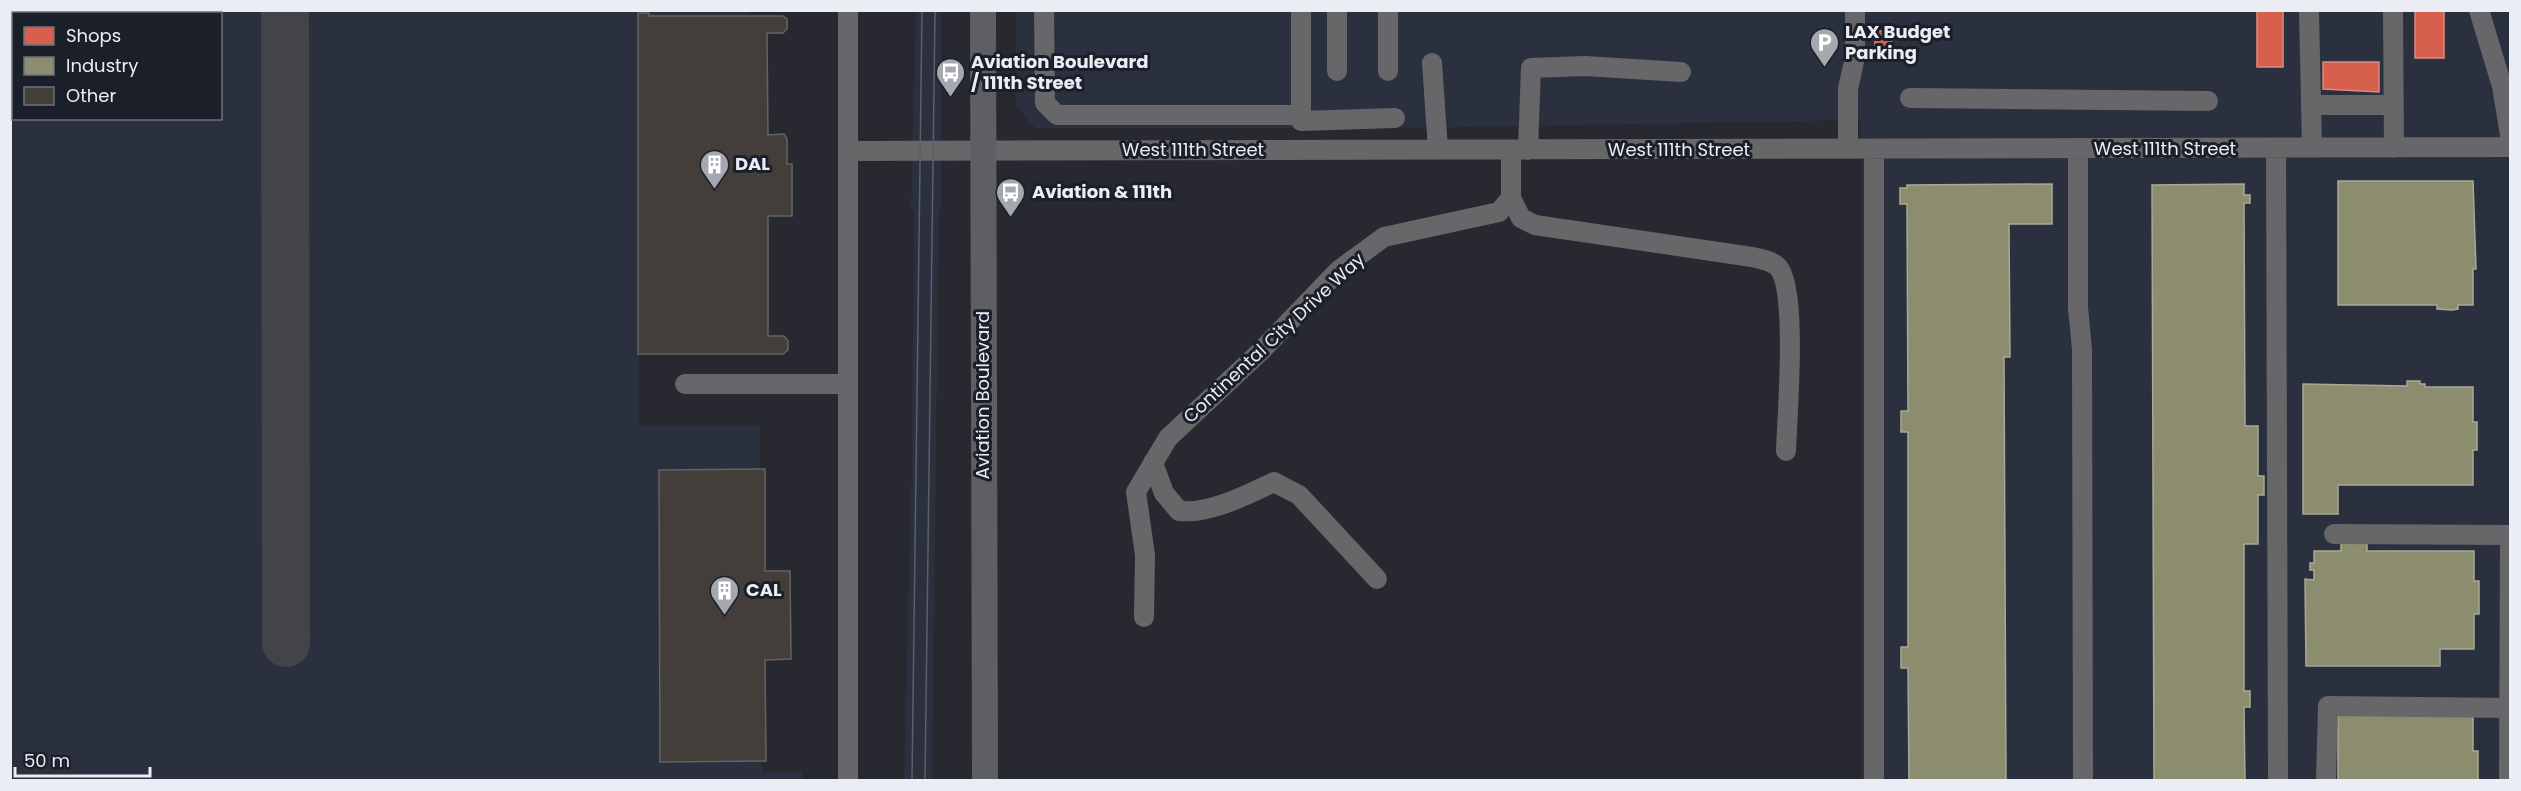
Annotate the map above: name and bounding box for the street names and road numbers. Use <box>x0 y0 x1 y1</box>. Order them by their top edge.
street label: West 111th Street <box>2094 136 2236 161</box>
street label: West 111th Street <box>1122 137 1264 162</box>
street label: West 111th Street <box>1608 137 1750 162</box>
street label: Continental City Drive Way <box>1177 247 1370 429</box>
street label: Aviation Boulevard <box>970 311 995 479</box>

